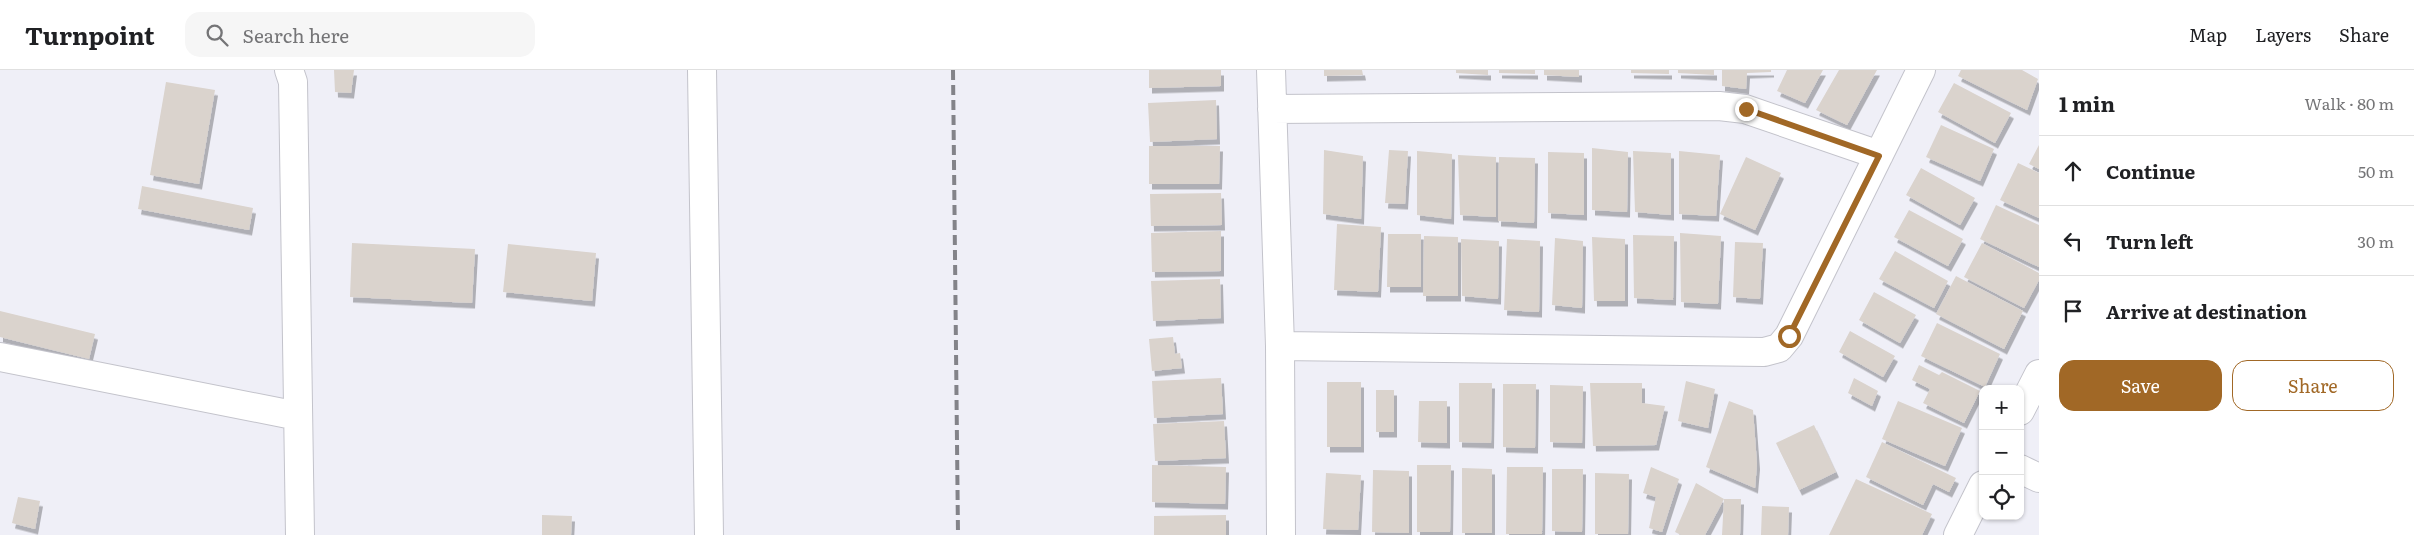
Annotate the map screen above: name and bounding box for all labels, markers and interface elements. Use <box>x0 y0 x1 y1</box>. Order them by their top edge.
search box <box>185 12 535 57</box>
text: Turnpoint <box>25 17 155 52</box>
icon: search <box>203 21 231 49</box>
text: Search here <box>243 21 349 49</box>
text: Map <box>2189 21 2227 48</box>
text: Layers <box>2255 21 2311 48</box>
text: Share <box>2339 21 2389 48</box>
text: 1 min <box>2059 87 2115 118</box>
text: Walk · 80 m <box>2305 91 2394 115</box>
route end <box>1735 98 1758 121</box>
icon: ahead <box>2059 157 2087 185</box>
text: Continue <box>2106 157 2195 185</box>
text: 50 m <box>2358 159 2394 183</box>
icon: left <box>2059 227 2087 255</box>
text: Turn left <box>2106 227 2193 255</box>
text: 30 m <box>2357 229 2394 253</box>
icon: arrive <box>2059 297 2087 325</box>
text: Arrive at destination <box>2106 297 2307 325</box>
route start <box>1778 325 1801 348</box>
button: Save <box>2059 360 2222 411</box>
button: Share <box>2232 360 2394 411</box>
map controls <box>1979 385 2024 520</box>
button: + <box>1979 385 2024 430</box>
button: − <box>1979 430 2024 475</box>
button: locate <box>1979 475 2024 520</box>

